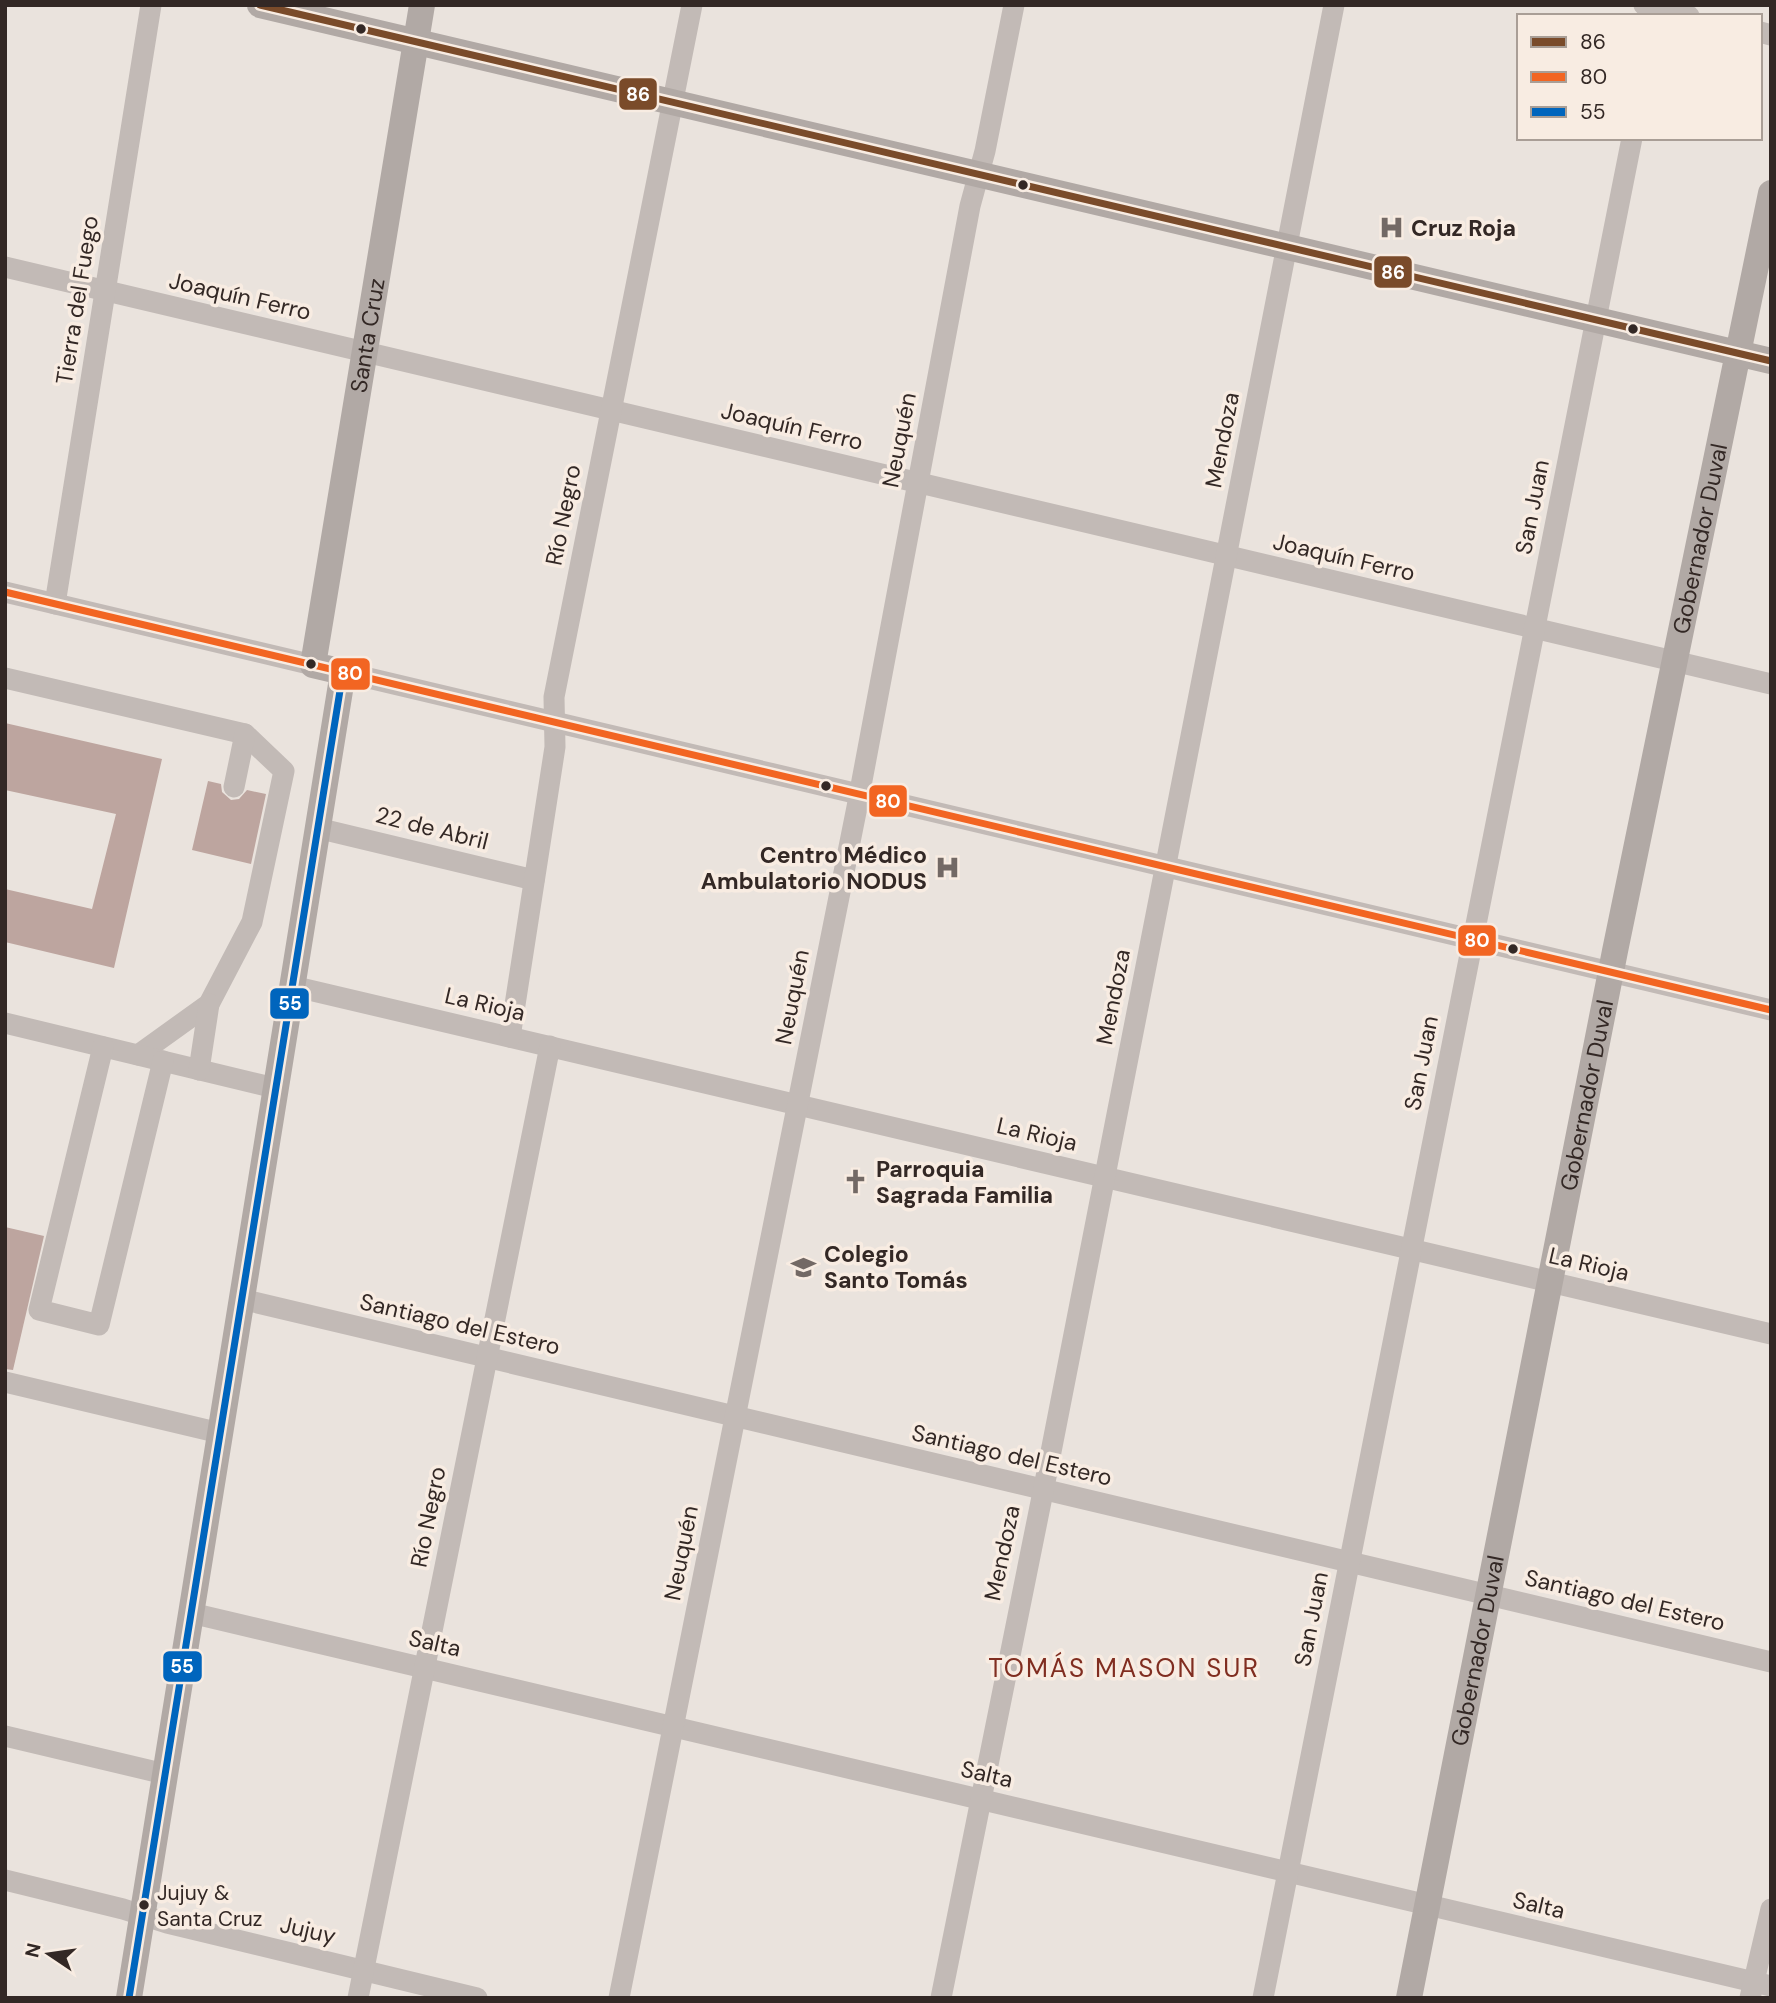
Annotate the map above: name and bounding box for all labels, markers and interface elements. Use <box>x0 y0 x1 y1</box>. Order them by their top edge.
legend <box>1517 14 1762 140</box>
unlabelled marker <box>354 22 368 36</box>
text: 86 <box>1580 28 1606 56</box>
text: 80 <box>1580 63 1607 91</box>
line badge: 86 <box>618 77 658 111</box>
text: 86 <box>626 82 650 107</box>
text: 55 <box>1580 98 1606 126</box>
unlabelled marker <box>1016 178 1030 192</box>
place label: Cruz Roja <box>1411 213 1516 243</box>
street label: Tierra del Fuego <box>49 214 105 386</box>
hospital icon: Cruz Roja <box>1377 214 1405 242</box>
line badge: 86 <box>1373 255 1413 289</box>
text: 86 <box>1381 260 1405 285</box>
street label: Joaquín Ferro <box>166 265 314 327</box>
street label: Santa Cruz <box>343 276 392 395</box>
unlabelled marker <box>1626 322 1640 336</box>
street label: Neuquén <box>875 390 923 490</box>
street label: Mendoza <box>1198 390 1246 490</box>
street label: Joaquín Ferro <box>718 395 866 457</box>
street label: Gobernador Duval <box>1666 441 1734 637</box>
street label: San Juan <box>1508 457 1556 557</box>
street label: Río Negro <box>539 462 587 568</box>
street label: Joaquín Ferro <box>1270 526 1418 588</box>
unlabelled marker <box>304 657 318 671</box>
line badge: 80 <box>330 657 371 691</box>
text: 80 <box>337 661 363 686</box>
unlabelled marker <box>819 779 833 793</box>
line badge: 80 <box>868 784 908 818</box>
text: 80 <box>875 789 901 814</box>
street label: 22 de Abril <box>373 800 491 856</box>
place label: Centro Médico Ambulatorio NODUS <box>701 840 927 896</box>
hospital icon: Centro Médico Ambulatorio NODUS <box>933 854 961 882</box>
line badge: 80 <box>1457 924 1497 957</box>
text: 80 <box>1464 928 1490 953</box>
unlabelled marker <box>1506 942 1520 956</box>
street label: Neuquén <box>768 947 816 1047</box>
street label: Mendoza <box>1089 947 1137 1047</box>
street label: La Rioja <box>442 980 528 1028</box>
line badge: 55 <box>269 987 310 1020</box>
text: 55 <box>278 991 302 1016</box>
street label: Gobernador Duval <box>1553 997 1620 1193</box>
street label: San Juan <box>1397 1013 1445 1113</box>
street label: La Rioja <box>994 1110 1080 1158</box>
place label: Parroquia Sagrada Familia <box>876 1154 1053 1210</box>
church icon: Parroquia Sagrada Familia <box>842 1168 870 1196</box>
place label: Colegio Santo Tomás <box>824 1239 968 1295</box>
street label: La Rioja <box>1546 1240 1632 1288</box>
school or university icon: Colegio Santo Tomás <box>790 1253 818 1281</box>
street label: Santiago del Estero <box>357 1286 563 1362</box>
street label: Santiago del Estero <box>909 1417 1115 1493</box>
street label: Río Negro <box>404 1464 452 1570</box>
street label: Neuquén <box>657 1503 705 1603</box>
street label: Mendoza <box>977 1503 1027 1603</box>
street label: Gobernador Duval <box>1444 1553 1511 1749</box>
street label: Santiago del Estero <box>1522 1562 1728 1638</box>
street label: San Juan <box>1287 1569 1335 1669</box>
street label: Salta <box>406 1622 464 1664</box>
line badge: 55 <box>162 1650 203 1683</box>
district label: TOMÁS MASON SUR <box>988 1651 1260 1685</box>
text: 55 <box>170 1654 194 1679</box>
street label: Salta <box>958 1753 1016 1795</box>
place label: Jujuy & Santa Cruz <box>157 1879 262 1933</box>
street label: Salta <box>1510 1884 1568 1926</box>
marker: Jujuy & Santa Cruz <box>137 1898 151 1912</box>
street label: Jujuy <box>277 1909 339 1951</box>
north arrow <box>14 1919 84 1989</box>
text: N <box>19 1941 47 1960</box>

